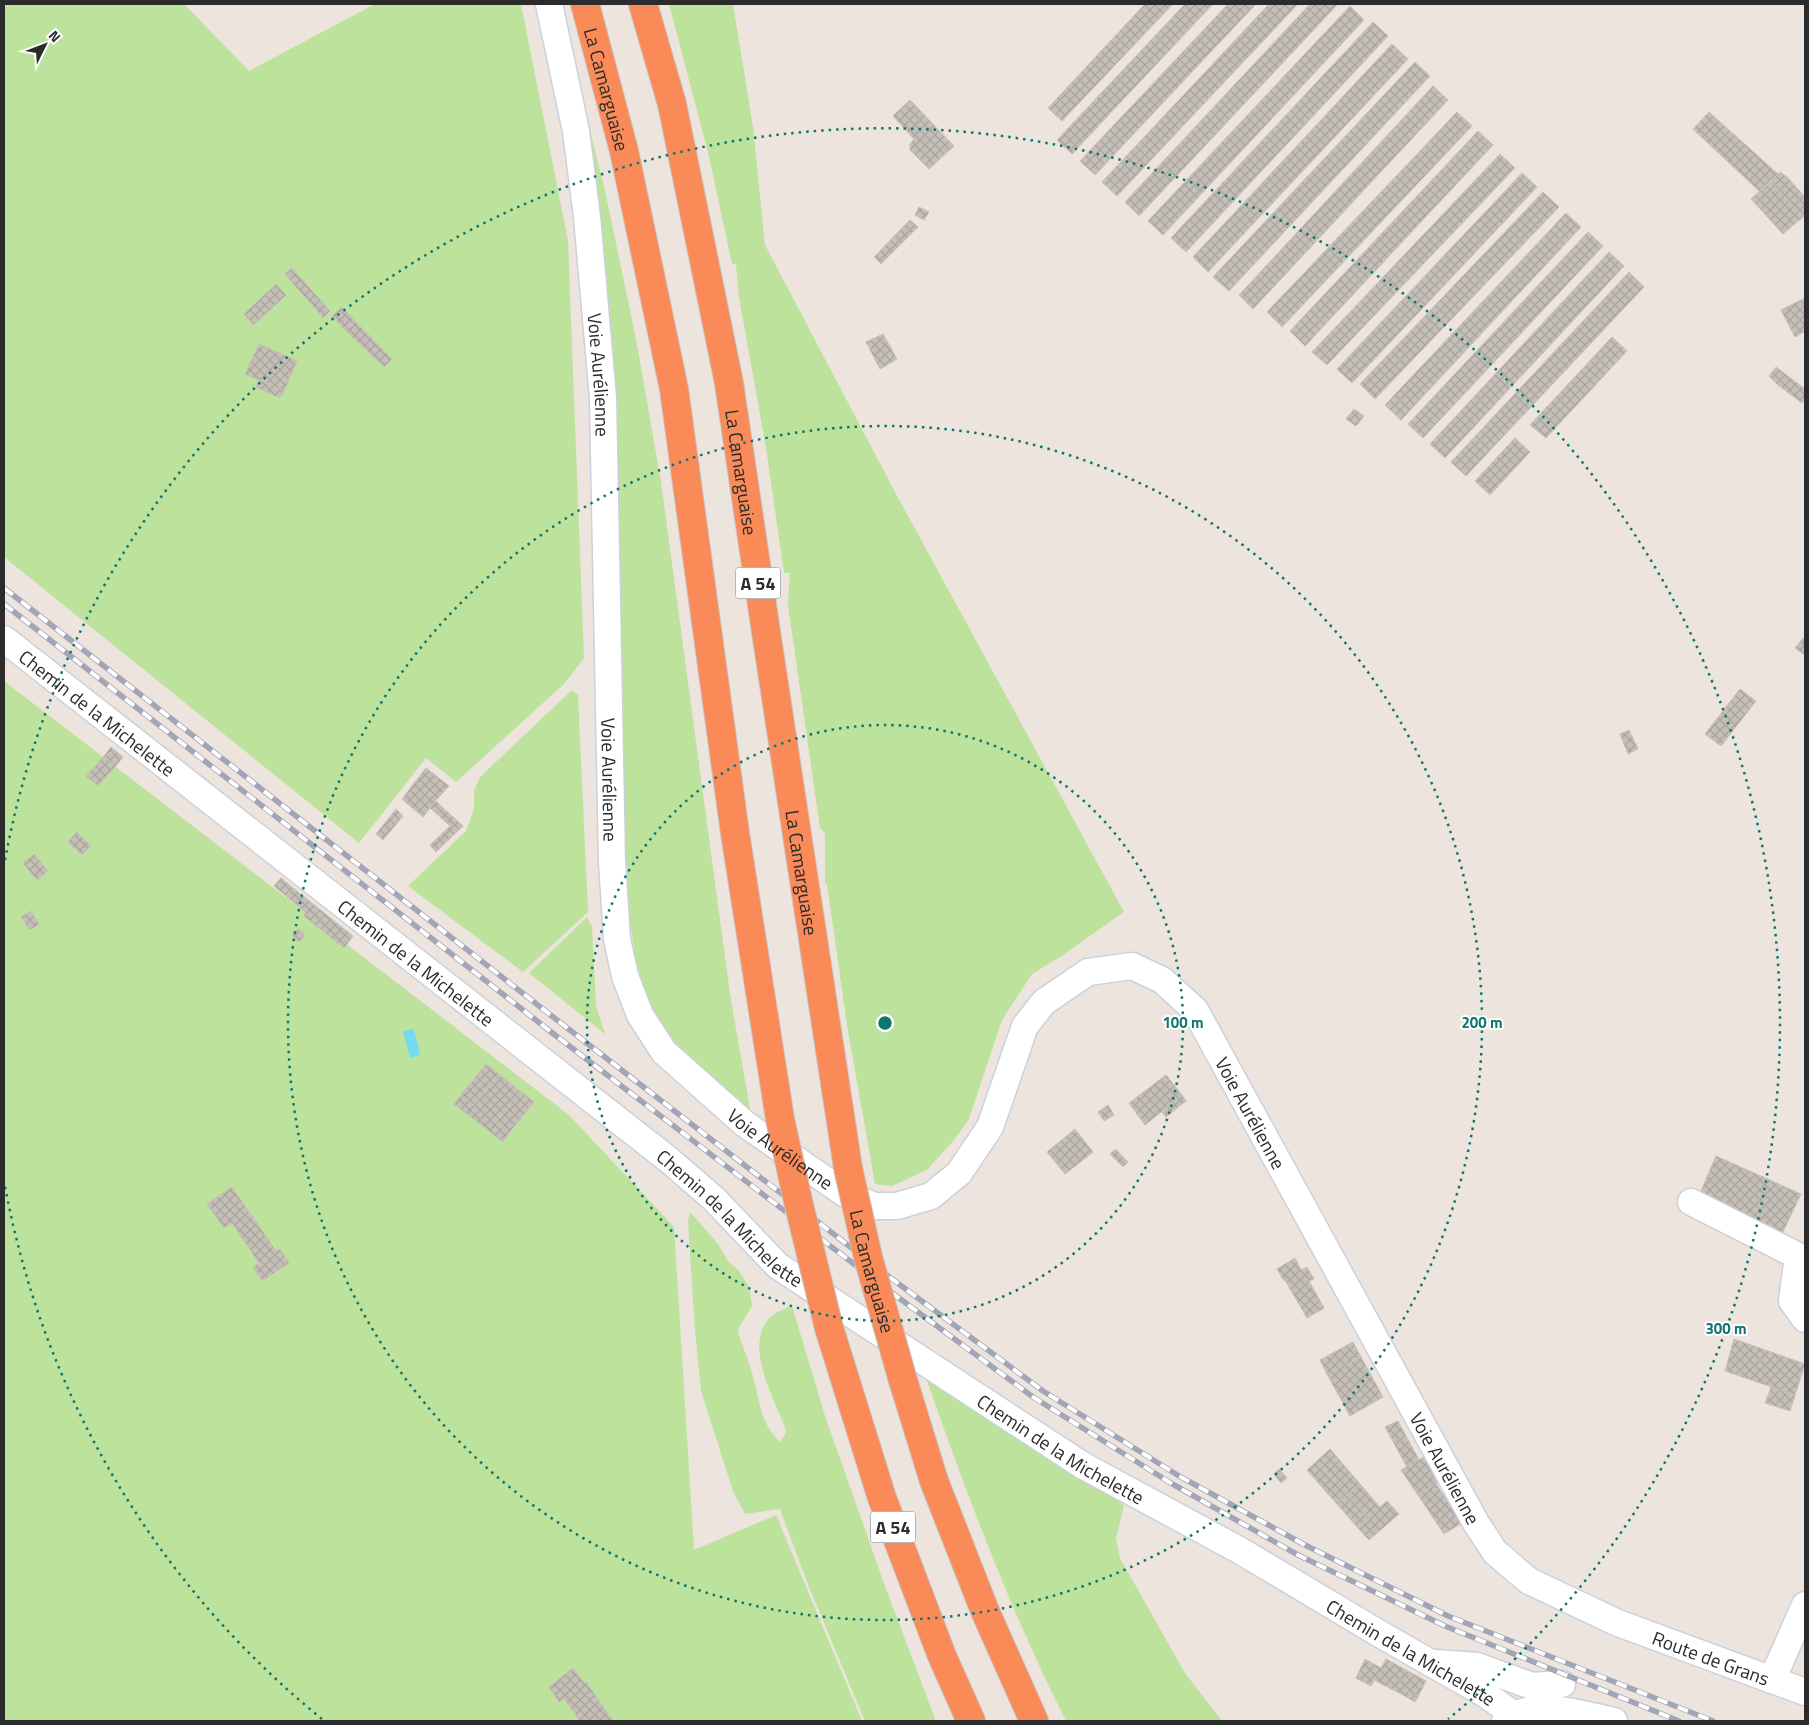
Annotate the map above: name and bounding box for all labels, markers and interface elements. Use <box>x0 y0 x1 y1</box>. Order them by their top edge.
north arrow <box>20 20 70 70</box>
street label: La Camarguaise <box>577 24 638 154</box>
text: N <box>44 25 66 47</box>
street label: Voie Aurélienne <box>581 312 618 437</box>
street label: La Camarguaise <box>719 407 766 537</box>
road number: A 54 <box>736 568 780 598</box>
street label: Chemin de la Michelette <box>13 642 182 783</box>
street label: Voie Aurélienne <box>595 717 626 842</box>
street label: La Camarguaise <box>779 808 827 937</box>
street label: Chemin de la Michelette <box>332 892 501 1033</box>
text: 100 m <box>1162 1011 1204 1034</box>
text: 200 m <box>1461 1011 1503 1034</box>
centre of rings <box>876 1014 894 1032</box>
street label: Voie Aurélienne <box>1209 1051 1294 1174</box>
street label: Voie Aurélienne <box>721 1101 840 1196</box>
street label: Chemin de la Michelette <box>651 1141 809 1293</box>
street label: La Camarguaise <box>843 1206 903 1336</box>
text: 300 m <box>1705 1317 1747 1340</box>
street label: Chemin de la Michelette <box>972 1386 1150 1511</box>
street label: Voie Aurélienne <box>1403 1406 1488 1529</box>
road number: A 54 <box>870 1511 916 1542</box>
street label: Chemin de la Michelette <box>1321 1591 1502 1712</box>
street label: Route de Grans <box>1649 1623 1774 1692</box>

